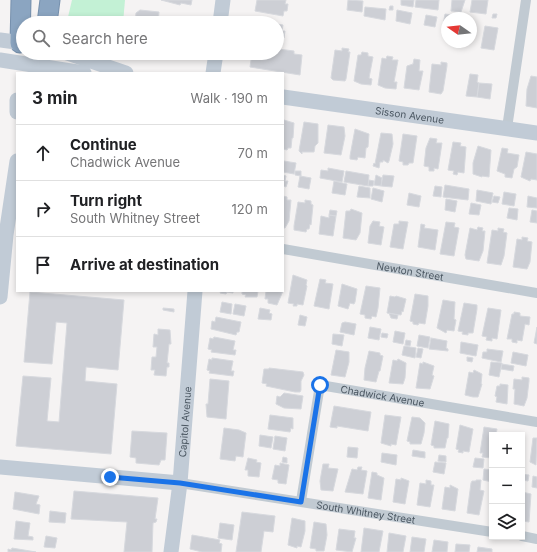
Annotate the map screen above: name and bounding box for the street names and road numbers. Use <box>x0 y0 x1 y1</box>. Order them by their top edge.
street label: Sisson Avenue <box>375 104 445 126</box>
street label: Newton Street <box>376 259 445 283</box>
street label: Chadwick Avenue <box>340 383 426 409</box>
street label: Capitol Avenue <box>176 386 194 458</box>
street label: South Whitney Street <box>315 498 417 526</box>

